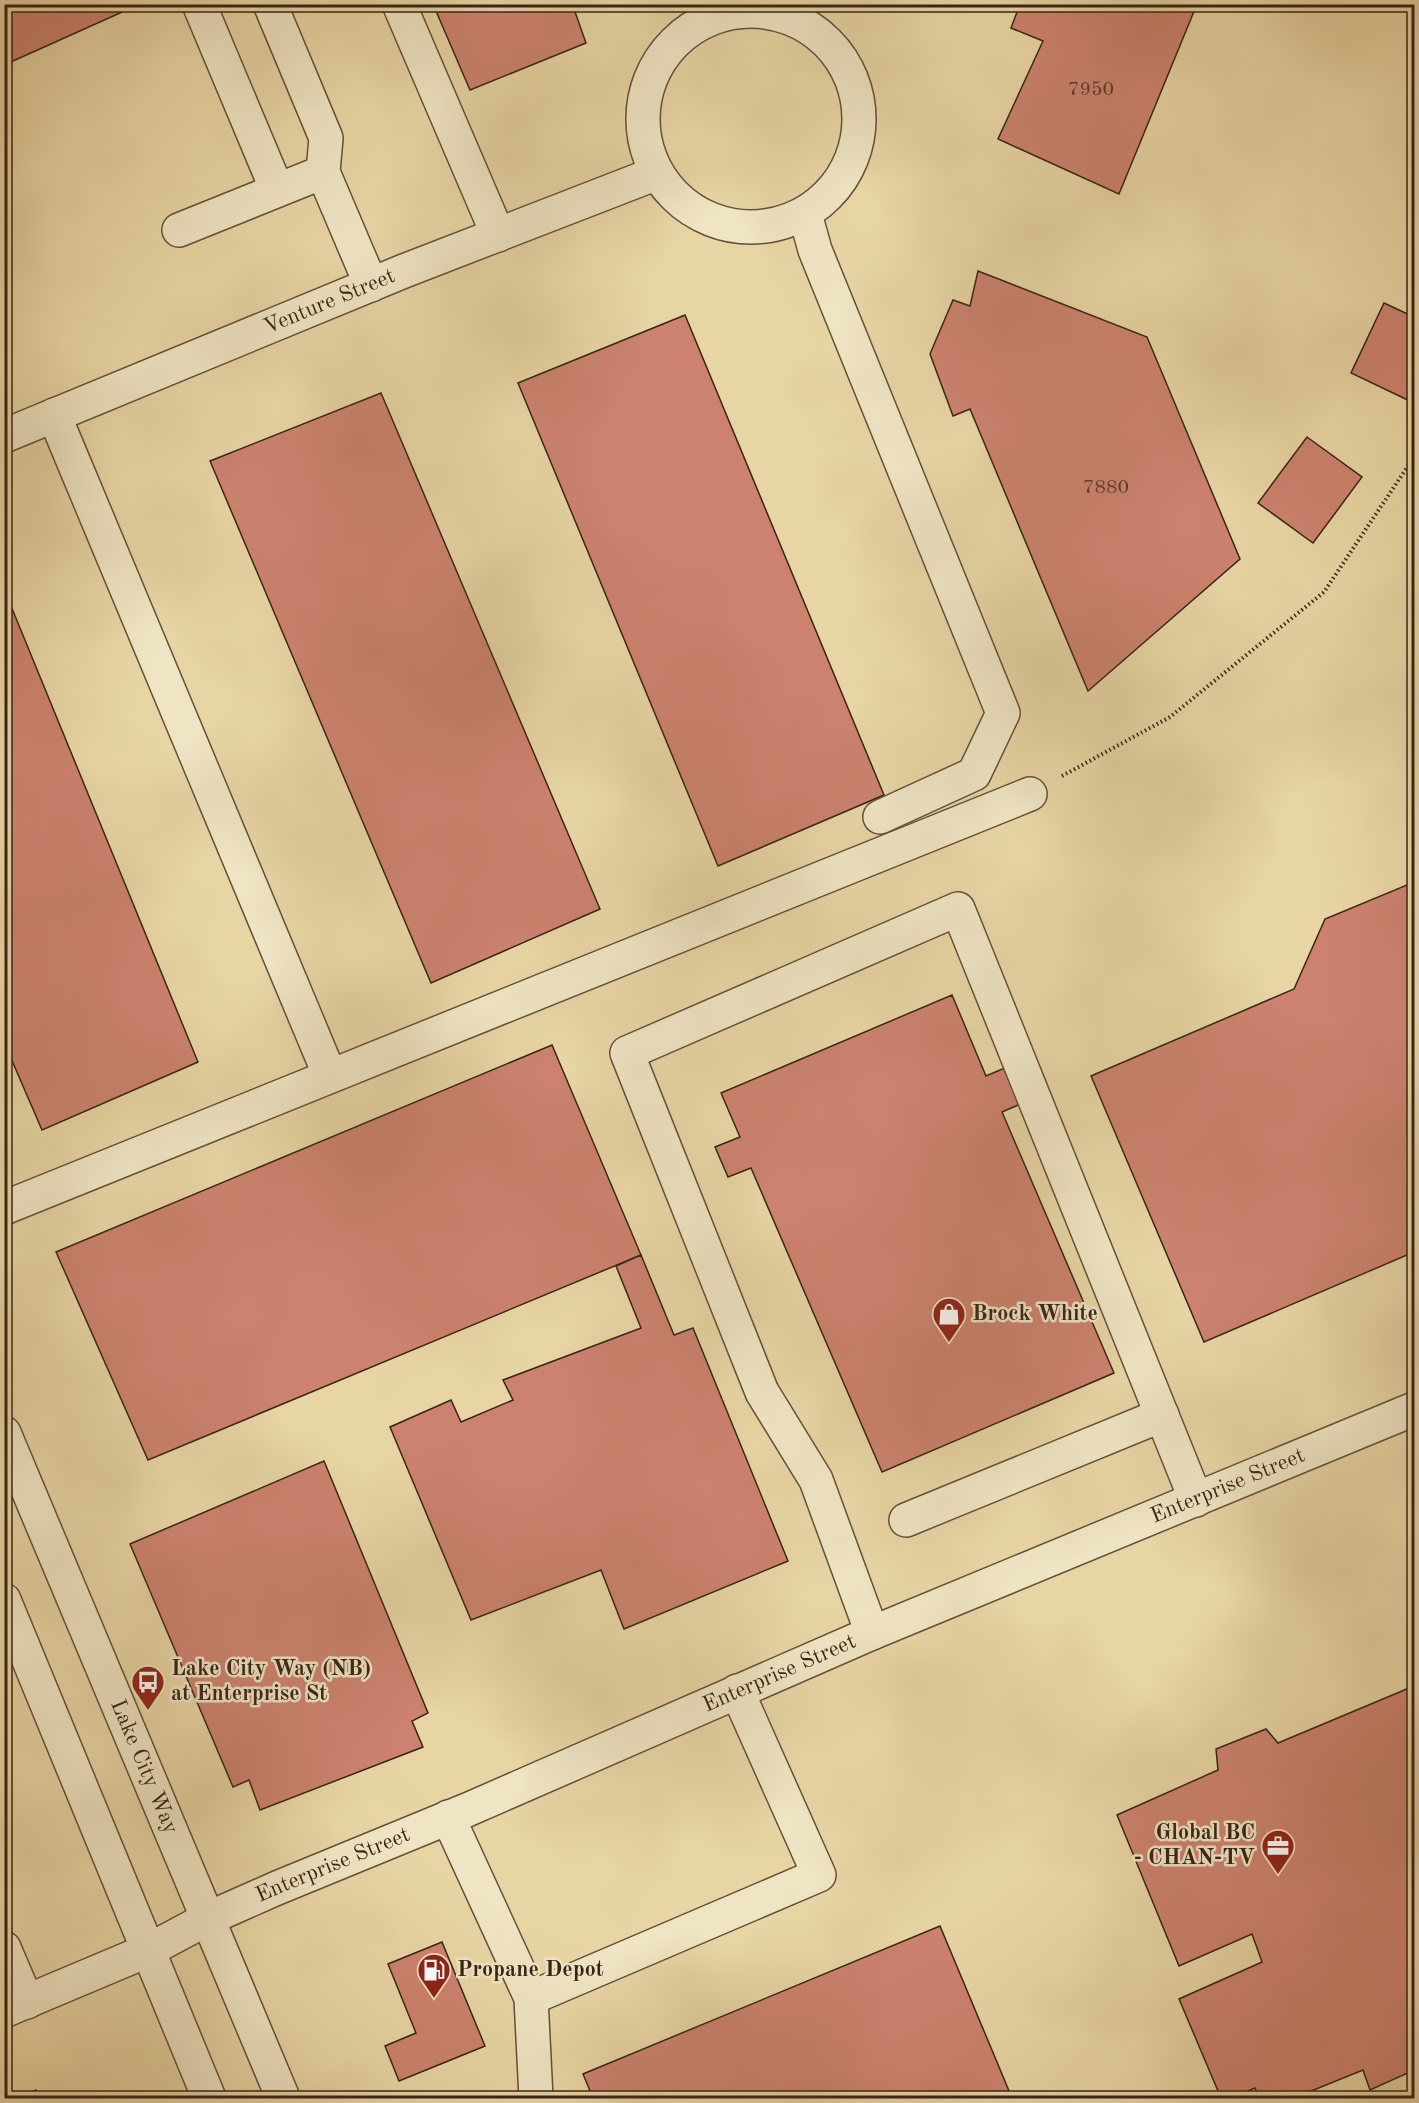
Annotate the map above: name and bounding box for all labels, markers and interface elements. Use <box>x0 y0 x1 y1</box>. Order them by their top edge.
house number: 7950 <box>1068 80 1114 100</box>
street label: Venture Street <box>260 265 398 339</box>
house number: 7880 <box>1083 478 1129 498</box>
shop icon: Brock White <box>931 1296 967 1343</box>
place label: Brock White <box>972 1303 1098 1325</box>
street label: Enterprise Street <box>1148 1444 1308 1528</box>
street label: Enterprise Street <box>700 1630 859 1716</box>
place label: Lake City Way (NB) at Enterprise St <box>171 1658 371 1705</box>
bus stop icon: Lake City Way (NB) at Enterprise St <box>130 1664 166 1711</box>
street label: Lake City Way <box>106 1696 182 1838</box>
place label: Global BC - CHAN-TV <box>1134 1822 1255 1869</box>
street label: Enterprise Street <box>253 1824 413 1907</box>
office icon: Global BC - CHAN-TV <box>1260 1828 1296 1875</box>
fuel station icon: Propane Depot <box>416 1952 452 1999</box>
place label: Propane Depot <box>457 1959 604 1981</box>

